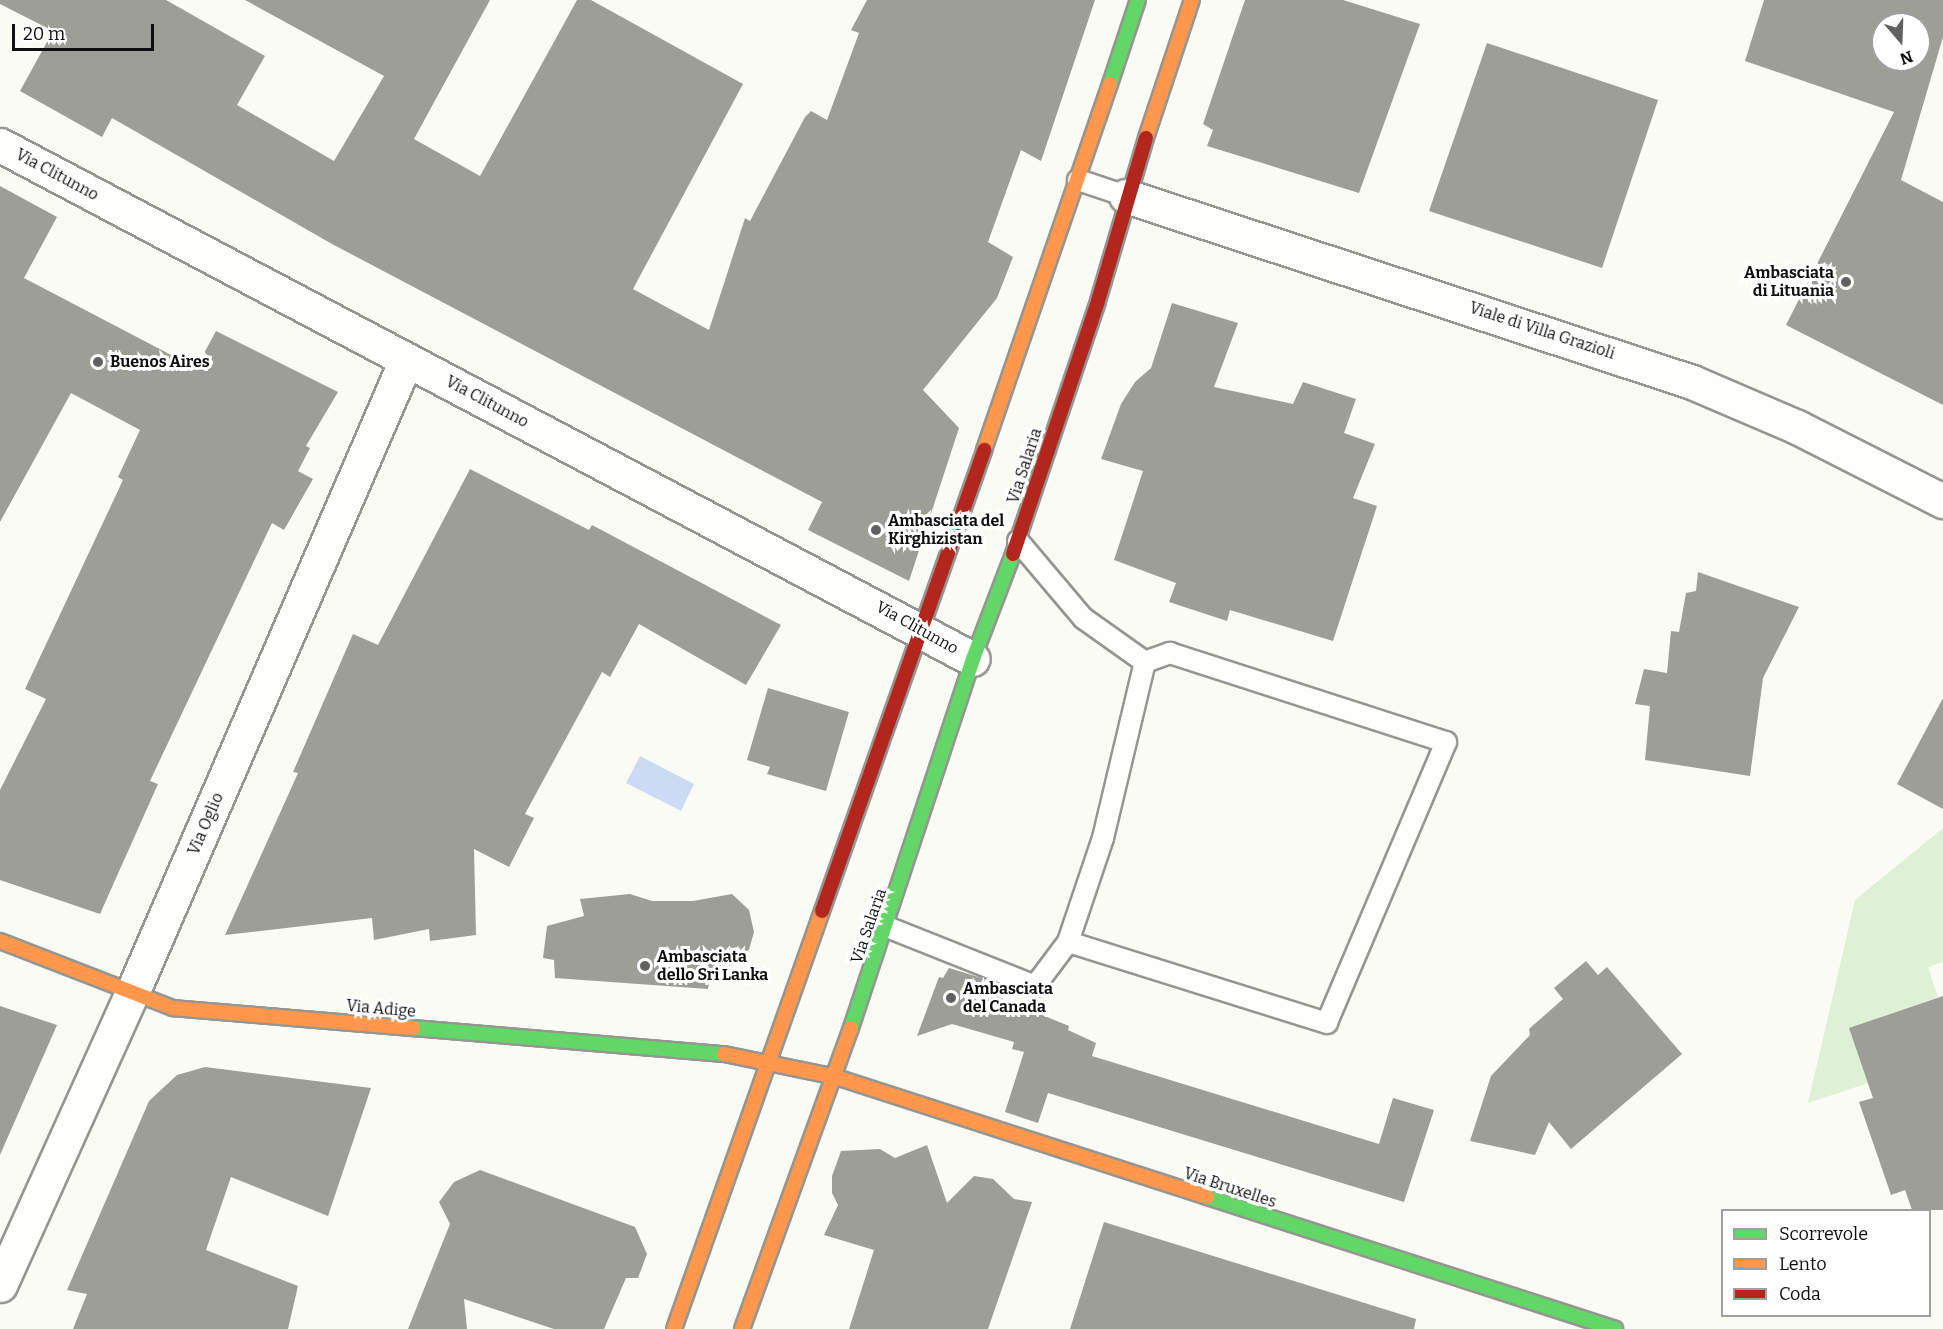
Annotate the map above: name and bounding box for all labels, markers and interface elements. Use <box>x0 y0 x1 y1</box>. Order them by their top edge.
scale bar <box>15 12 158 50</box>
north arrow <box>1871 12 1931 72</box>
text: 20 m <box>23 23 65 45</box>
text: N <box>1897 47 1915 69</box>
street label: Via Clitunno <box>12 145 102 205</box>
place label: Ambasciata di Lituania <box>1744 263 1834 301</box>
marker: Ambasciata di Lituania <box>1839 275 1853 289</box>
street label: Viale di Villa Grazioli <box>1467 298 1617 364</box>
place label: Buenos Aires <box>110 352 210 372</box>
marker: Buenos Aires <box>91 355 105 369</box>
street label: Via Clitunno <box>442 372 532 432</box>
street label: Via Salaria <box>1004 426 1046 506</box>
place label: Ambasciata del Kirghizistan <box>888 511 1004 549</box>
marker: Ambasciata del Kirghizistan <box>869 523 883 537</box>
street label: Via Clitunno <box>872 597 962 659</box>
street label: Via Oglio <box>184 790 228 858</box>
street label: Via Salaria <box>847 886 891 966</box>
place label: Ambasciata dello Sri Lanka <box>657 947 768 985</box>
marker: Ambasciata dello Sri Lanka <box>638 959 652 973</box>
place label: Ambasciata del Canada <box>963 979 1053 1017</box>
marker: Ambasciata del Canada <box>944 991 958 1005</box>
street label: Via Adige <box>345 996 417 1022</box>
street label: Via Bruxelles <box>1181 1164 1279 1212</box>
legend <box>1721 1209 1931 1317</box>
text: Scorrevole <box>1779 1223 1868 1245</box>
text: Lento <box>1779 1253 1827 1275</box>
text: Coda <box>1779 1283 1821 1305</box>

